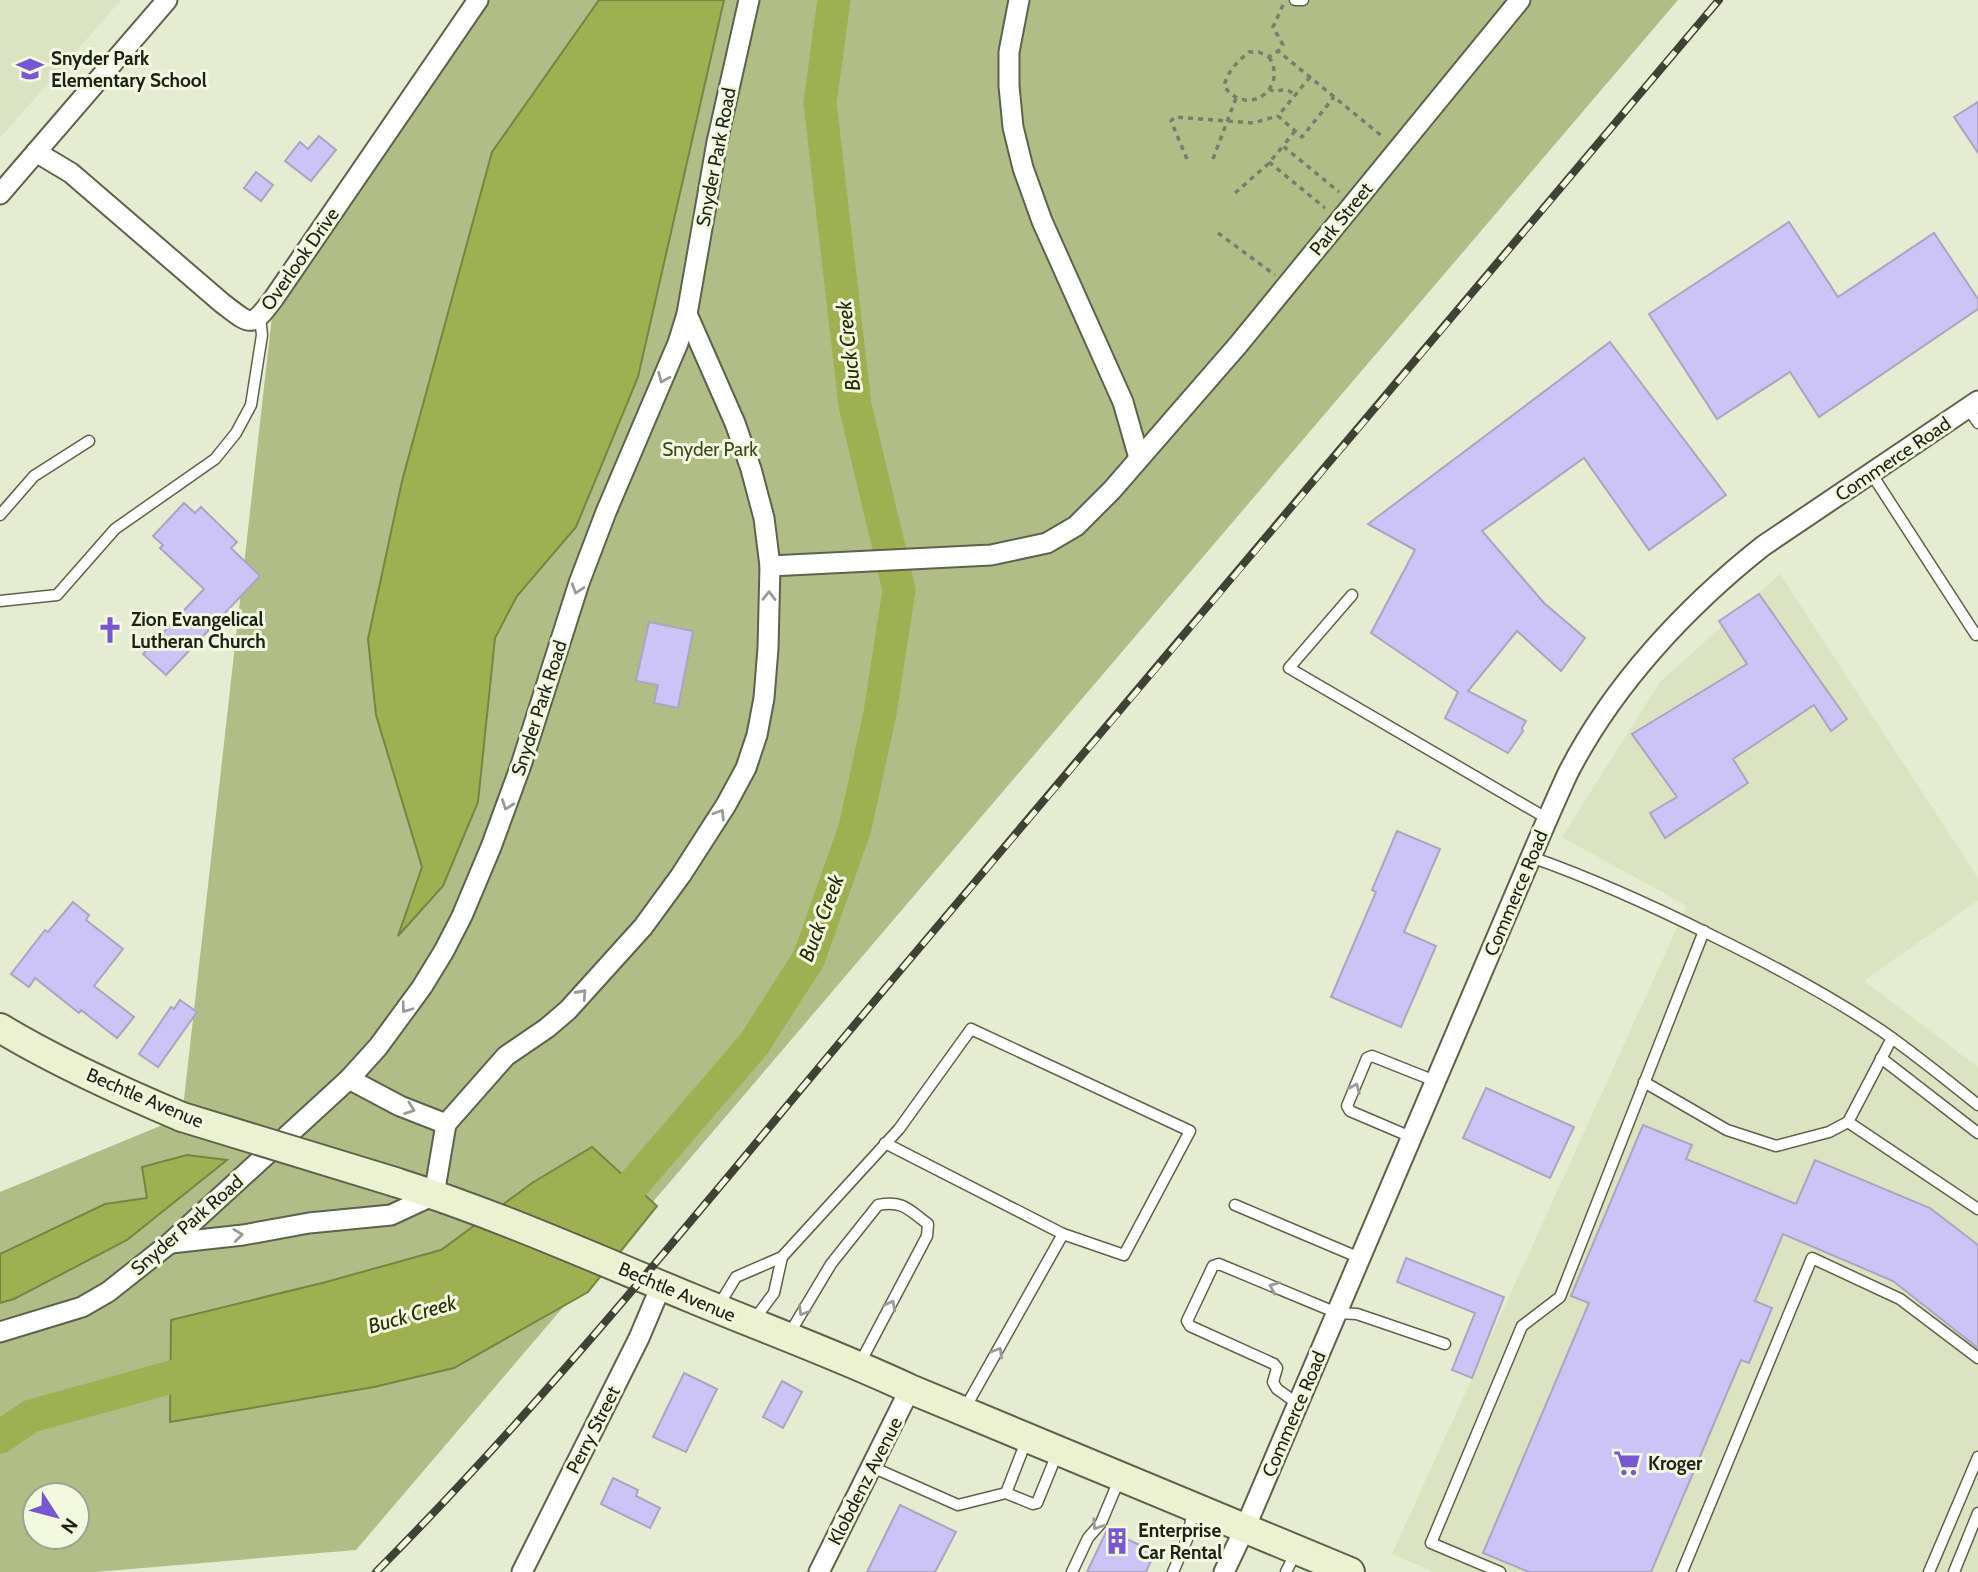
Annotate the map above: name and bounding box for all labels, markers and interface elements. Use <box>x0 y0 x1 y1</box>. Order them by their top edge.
place label: Snyder Park Elementary School <box>51 47 207 92</box>
school or university icon: Snyder Park Elementary School <box>15 54 45 84</box>
street label: Snyder Park Road <box>691 86 741 228</box>
street label: Park Street <box>1305 177 1378 260</box>
street label: Overlook Drive <box>256 203 344 315</box>
water label: Buck Creek <box>831 299 865 392</box>
one-way arrow <box>657 371 671 383</box>
street label: Commerce Road <box>1831 412 1955 506</box>
park label: Snyder Park <box>662 438 758 461</box>
one-way arrow <box>571 582 585 594</box>
one-way arrow <box>761 590 777 600</box>
place label: Zion Evangelical Lutheran Church <box>131 608 266 653</box>
church icon: Zion Evangelical Lutheran Church <box>95 615 125 645</box>
street label: Snyder Park Road <box>506 637 572 779</box>
one-way arrow <box>501 798 515 810</box>
one-way arrow <box>712 808 725 821</box>
street label: Commerce Road <box>1479 827 1553 959</box>
water label: Buck Creek <box>793 870 849 965</box>
one-way arrow <box>574 989 586 1002</box>
one-way arrow <box>402 1000 414 1013</box>
street label: Bechtle Avenue <box>83 1063 207 1133</box>
one-way arrow <box>1346 1082 1360 1094</box>
one-way arrow <box>404 1101 416 1115</box>
street label: Snyder Park Road <box>126 1170 248 1280</box>
one-way arrow <box>232 1227 244 1242</box>
street label: Bechtle Avenue <box>615 1257 739 1327</box>
one-way arrow <box>1268 1281 1280 1295</box>
water label: Buck Creek <box>365 1289 460 1338</box>
one-way arrow <box>882 1300 896 1312</box>
one-way arrow <box>799 1303 812 1316</box>
one-way arrow <box>989 1347 1002 1360</box>
street label: Commerce Road <box>1257 1348 1331 1480</box>
street label: Perry Street <box>561 1382 625 1478</box>
street label: Klobdenz Avenue <box>823 1413 907 1549</box>
supermarket icon: Kroger <box>1612 1448 1642 1478</box>
place label: Kroger <box>1648 1452 1703 1475</box>
north arrow <box>21 1481 91 1551</box>
text: N <box>56 1514 83 1538</box>
one-way arrow <box>1093 1517 1106 1530</box>
place label: Enterprise Car Rental <box>1138 1519 1222 1564</box>
building icon: Enterprise Car Rental <box>1102 1526 1132 1556</box>

